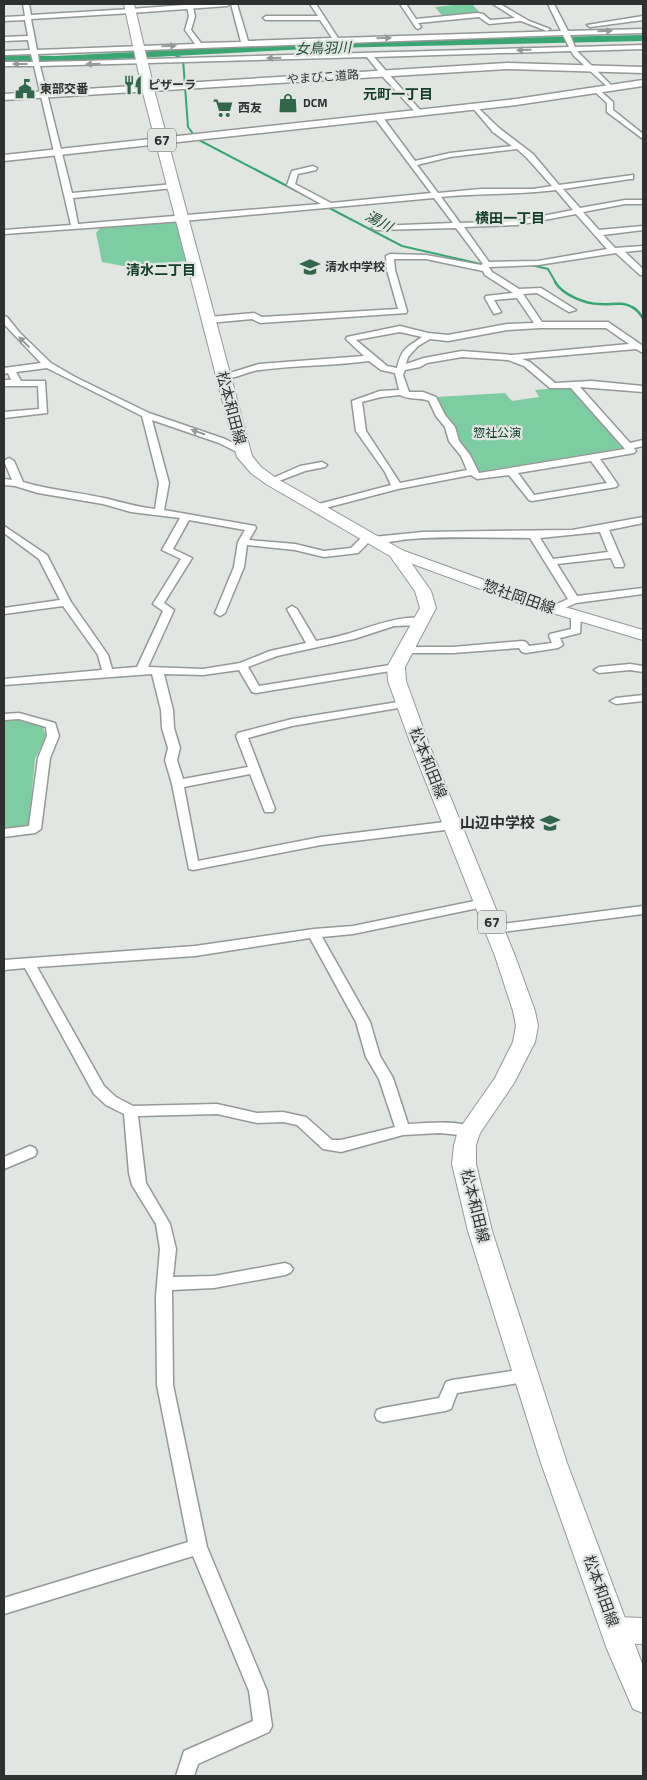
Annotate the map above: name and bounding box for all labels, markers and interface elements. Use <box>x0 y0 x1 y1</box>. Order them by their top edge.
one-way arrow <box>597 27 613 35</box>
one-way arrow <box>377 34 393 42</box>
water label: 女鳥羽川 <box>295 36 353 59</box>
one-way arrow <box>161 41 177 49</box>
one-way arrow <box>516 46 532 54</box>
one-way arrow <box>266 54 282 62</box>
one-way arrow <box>12 60 28 68</box>
one-way arrow <box>85 60 101 68</box>
street label: やまびこ道路 <box>286 65 360 88</box>
restaurant icon: ピザーラ <box>122 74 144 96</box>
place label: ピザーラ <box>148 75 196 94</box>
public building icon: 東部交番 <box>14 78 36 100</box>
place label: 東部交番 <box>40 79 89 98</box>
district label: 元町一丁目 <box>363 83 433 104</box>
shop icon: DCM <box>277 92 299 114</box>
place label: DCM <box>303 93 327 112</box>
supermarket icon: 西友 <box>212 97 234 119</box>
place label: 西友 <box>238 98 262 117</box>
road number: 67 <box>148 128 176 152</box>
water label: 湯川 <box>362 205 398 237</box>
district label: 横田一丁目 <box>475 207 545 228</box>
school or university icon: 清水中学校 <box>299 256 321 278</box>
place label: 清水中学校 <box>325 257 385 276</box>
district label: 清水二丁目 <box>126 259 196 280</box>
one-way arrow <box>19 336 31 348</box>
street label: 松本和田線 <box>211 369 252 447</box>
park label: 惣社公演 <box>473 423 521 442</box>
one-way arrow <box>190 428 205 435</box>
street label: 惣社岡田線 <box>480 573 558 620</box>
street label: 松本和田線 <box>404 724 453 802</box>
place label: 山辺中学校 <box>460 811 535 834</box>
school or university icon: 山辺中学校 <box>539 812 561 834</box>
road number: 67 <box>478 910 506 934</box>
street label: 松本和田線 <box>455 1167 496 1245</box>
street label: 松本和田線 <box>578 1552 625 1630</box>

